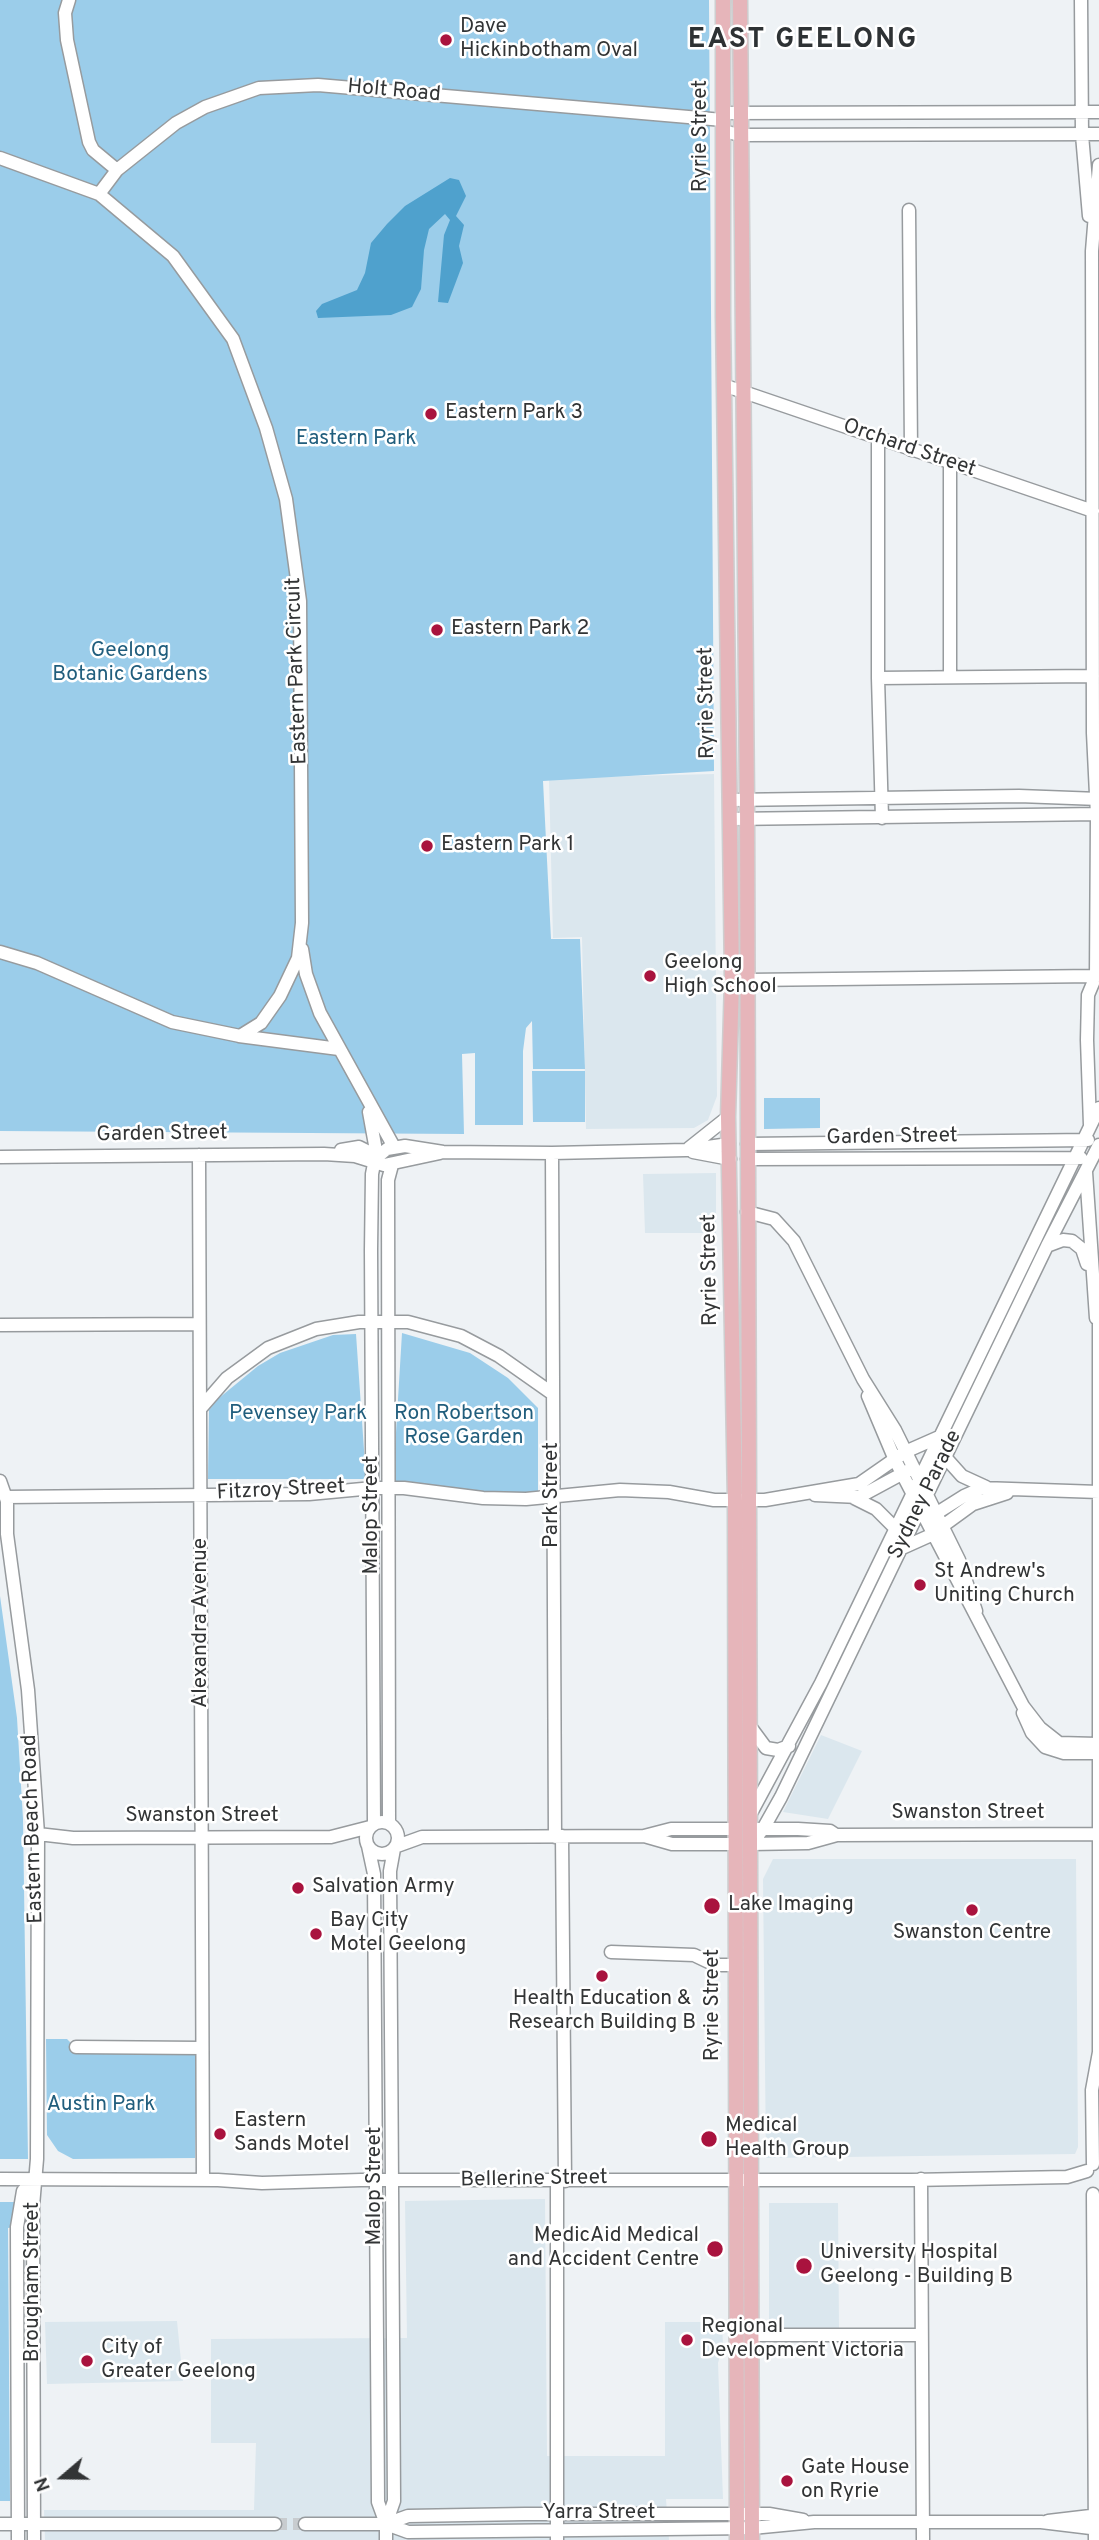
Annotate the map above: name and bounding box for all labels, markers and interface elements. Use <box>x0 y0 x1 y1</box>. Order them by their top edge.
place label: Dave Hickinbotham Oval <box>460 15 638 65</box>
district label: EAST GEELONG <box>689 24 917 58</box>
marker: Dave Hickinbotham Oval <box>438 32 454 48</box>
street label: Holt Road <box>346 75 442 109</box>
street label: Ryrie Street <box>689 80 715 192</box>
place label: Eastern Park 3 <box>445 401 583 427</box>
marker: Eastern Park 3 <box>423 406 439 422</box>
street label: Orchard Street <box>839 414 979 484</box>
park label: Eastern Park <box>296 427 416 453</box>
street label: Eastern Park Circuit <box>282 577 314 765</box>
place label: Eastern Park 2 <box>451 617 589 643</box>
marker: Eastern Park 2 <box>429 622 445 638</box>
park label: Geelong Botanic Gardens <box>52 639 208 689</box>
street label: Ryrie Street <box>694 647 722 759</box>
place label: Eastern Park 1 <box>441 833 574 859</box>
marker: Eastern Park 1 <box>419 838 435 854</box>
place label: Geelong High School <box>664 951 777 1001</box>
marker: Geelong High School <box>642 968 658 984</box>
street label: Garden Street <box>96 1121 228 1149</box>
street label: Garden Street <box>826 1124 958 1152</box>
street label: Ryrie Street <box>697 1214 725 1326</box>
park label: Pevensey Park <box>229 1402 367 1428</box>
park label: Ron Robertson Rose Garden <box>394 1402 534 1452</box>
street label: Sydney Parade <box>884 1426 968 1564</box>
street label: Park Street <box>540 1442 566 1548</box>
street label: Malop Street <box>360 1455 386 1575</box>
street label: Fitzroy Street <box>216 1475 346 1507</box>
street label: Alexandra Avenue <box>189 1538 215 1708</box>
place label: St Andrew's Uniting Church <box>934 1560 1075 1610</box>
marker: St Andrew's Uniting Church <box>912 1577 928 1593</box>
street label: Eastern Beach Road <box>18 1734 50 1924</box>
street label: Swanston Street <box>891 1801 1045 1827</box>
street label: Swanston Street <box>125 1804 279 1830</box>
place label: Salvation Army <box>312 1875 455 1901</box>
marker: Salvation Army <box>290 1880 306 1896</box>
place label: Lake Imaging <box>728 1893 854 1919</box>
marker: Lake Imaging <box>702 1896 722 1916</box>
marker: Swanston Centre <box>964 1902 980 1918</box>
place label: Bay City Motel Geelong <box>330 1909 466 1959</box>
place label: Swanston Centre <box>893 1921 1051 1947</box>
marker: Bay City Motel Geelong <box>308 1926 324 1942</box>
street label: Ryrie Street <box>701 1949 727 2061</box>
marker: Health Education & Research Building B <box>594 1968 610 1984</box>
place label: Health Education & Research Building B <box>508 1987 696 2037</box>
park label: Austin Park <box>47 2093 155 2119</box>
place label: Eastern Sands Motel <box>234 2109 350 2159</box>
place label: Medical Health Group <box>725 2114 849 2164</box>
marker: Eastern Sands Motel <box>212 2126 228 2142</box>
street label: Malop Street <box>363 2126 389 2246</box>
marker: Medical Health Group <box>699 2129 719 2149</box>
street label: Bellerine Street <box>460 2166 608 2194</box>
street label: Brougham Street <box>21 2202 47 2362</box>
place label: MedicAid Medical and Accident Centre <box>508 2224 699 2274</box>
marker: MedicAid Medical and Accident Centre <box>705 2239 725 2259</box>
place label: University Hospital Geelong - Building B <box>820 2241 1013 2291</box>
marker: University Hospital Geelong - Building B <box>794 2256 814 2276</box>
place label: Regional Development Victoria <box>701 2315 904 2365</box>
marker: Regional Development Victoria <box>679 2332 695 2348</box>
place label: City of Greater Geelong <box>101 2336 256 2386</box>
marker: City of Greater Geelong <box>79 2353 95 2369</box>
north arrow <box>28 2442 98 2512</box>
place label: Gate House on Ryrie <box>801 2456 909 2506</box>
marker: Gate House on Ryrie <box>779 2473 795 2489</box>
text: N <box>30 2474 57 2495</box>
street label: Yarra Street <box>543 2501 655 2527</box>

